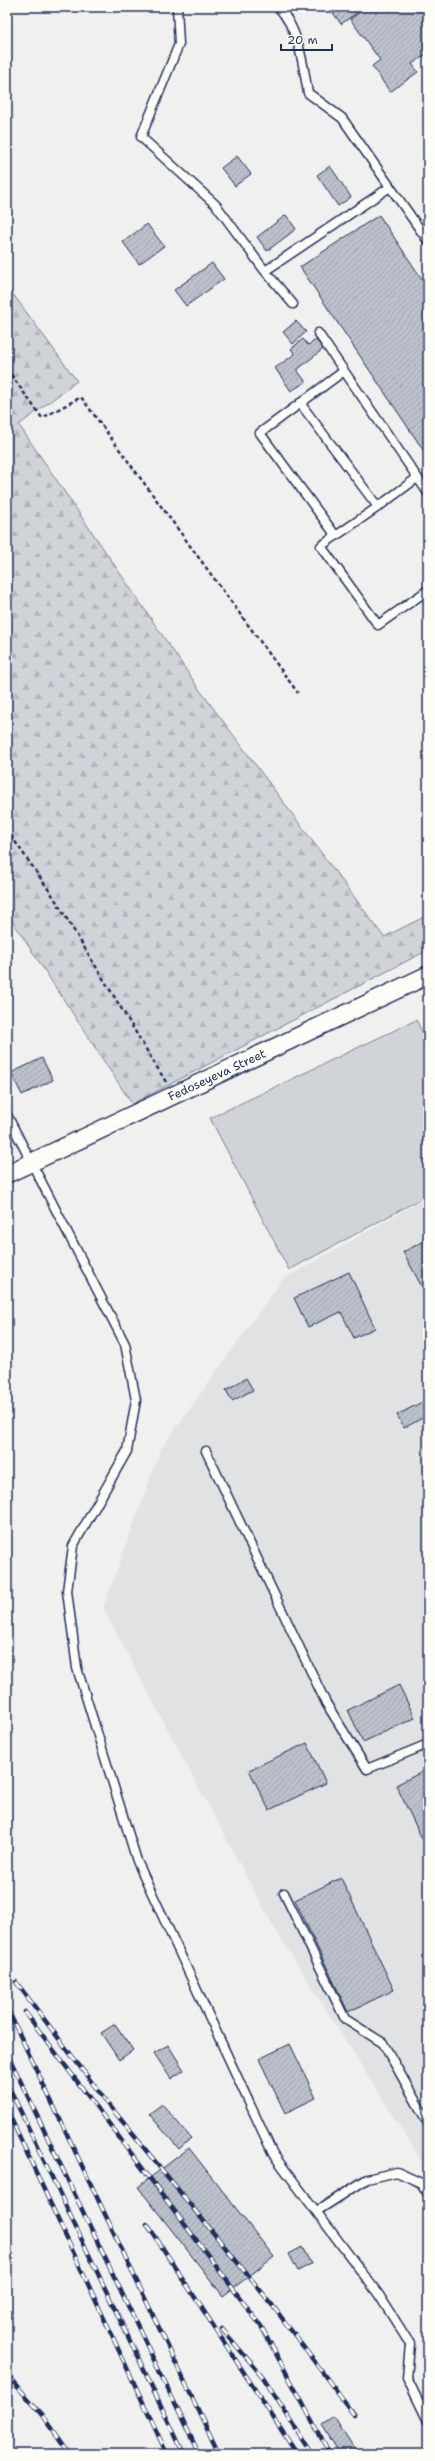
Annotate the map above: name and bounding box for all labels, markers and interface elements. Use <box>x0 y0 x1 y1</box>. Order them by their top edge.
scale bar <box>281 26 332 52</box>
text: 20 m <box>287 32 318 48</box>
street label: Fedoseyeva Street <box>165 1045 269 1105</box>

